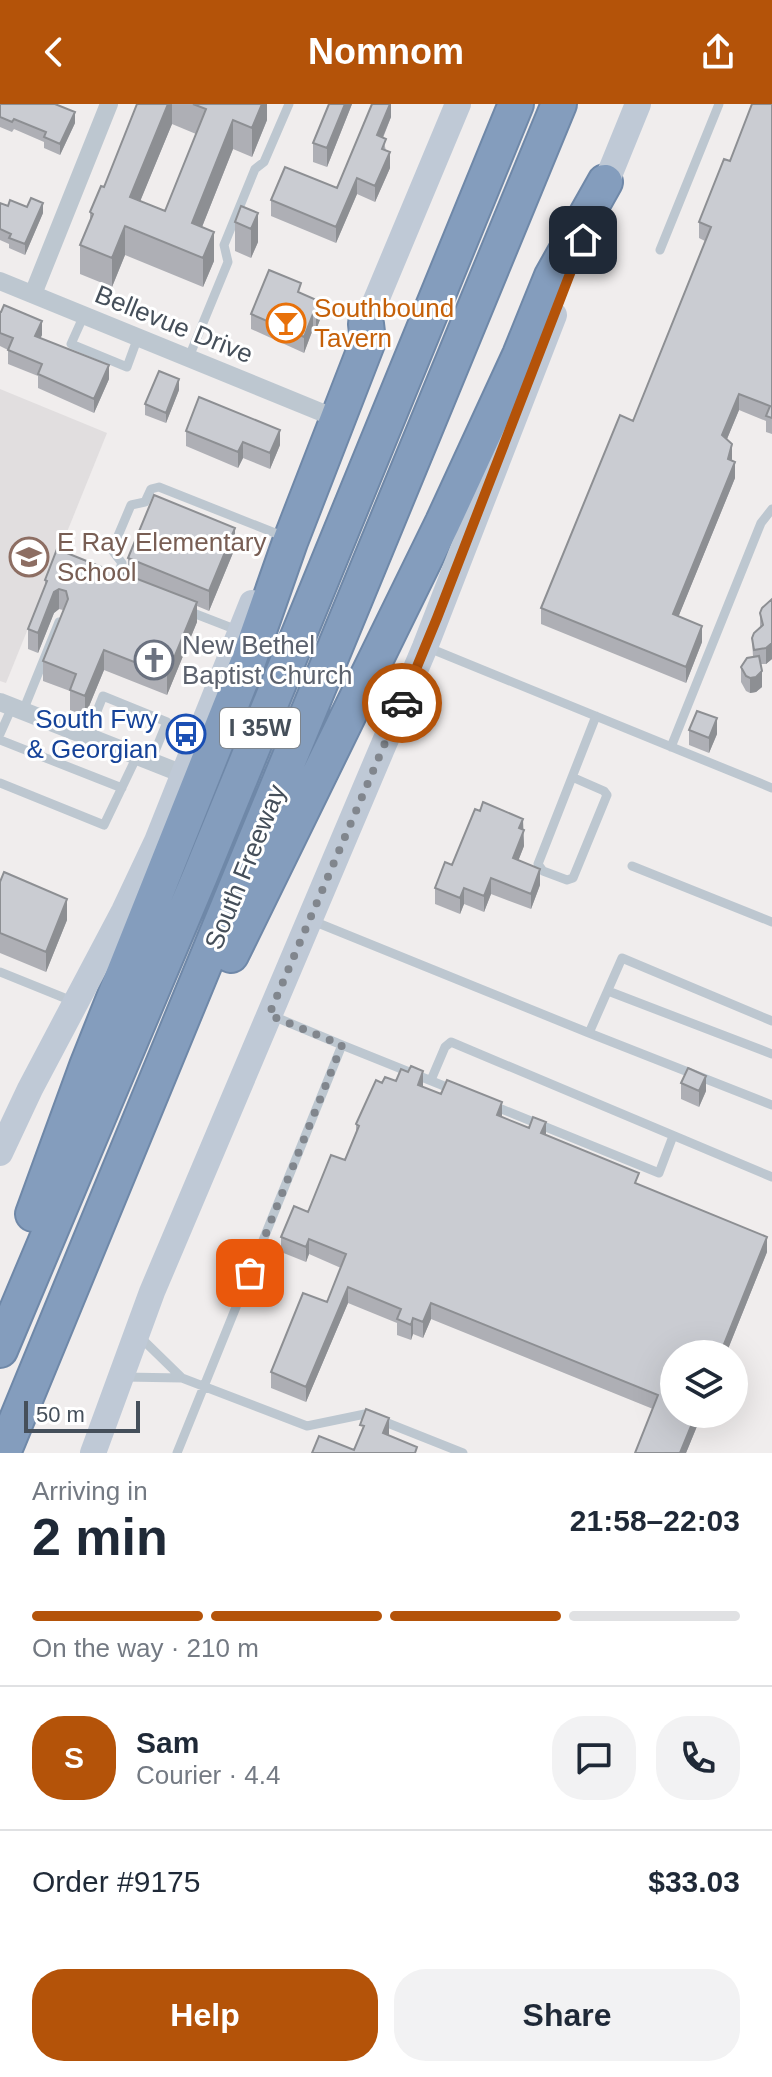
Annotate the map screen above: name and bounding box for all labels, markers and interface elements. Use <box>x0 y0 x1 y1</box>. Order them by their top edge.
icon: back <box>32 30 76 74</box>
icon: share <box>696 30 740 74</box>
text: Nomnom <box>308 31 464 72</box>
pin <box>549 206 617 274</box>
icon: home <box>561 218 605 262</box>
street label: Bellevue Drive <box>91 279 257 369</box>
place label: Southbound Tavern <box>314 293 454 353</box>
bar icon: Southbound Tavern <box>265 302 307 344</box>
place label: E Ray Elementary School <box>57 527 267 587</box>
school or university icon: E Ray Elementary School <box>8 536 50 578</box>
place label: New Bethel Baptist Church <box>182 630 353 690</box>
church icon: New Bethel Baptist Church <box>133 639 175 681</box>
courier <box>362 663 442 743</box>
icon: car <box>380 681 424 725</box>
place label: South Fwy & Georgian <box>26 704 158 764</box>
road number: I 35W <box>220 708 300 748</box>
bus stop icon: South Fwy & Georgian <box>165 713 207 755</box>
street label: South Freeway <box>198 780 292 954</box>
pin <box>216 1239 284 1307</box>
icon: bag <box>228 1251 272 1295</box>
map controls <box>660 1340 748 1428</box>
button: layers <box>660 1340 748 1428</box>
scale bar <box>24 1397 140 1433</box>
text: 50 m <box>36 1402 85 1427</box>
text: Arriving in <box>32 1476 148 1506</box>
text: 21:58–22:03 <box>570 1504 740 1537</box>
text: 2 min <box>32 1508 168 1566</box>
text: On the way · 210 m <box>32 1633 259 1663</box>
button: chat <box>552 1716 636 1800</box>
button: phone <box>656 1716 740 1800</box>
text: Sam <box>136 1726 199 1759</box>
text: S <box>64 1741 84 1774</box>
text: Courier · 4.4 <box>136 1760 281 1790</box>
text: Order #9175 <box>32 1865 200 1898</box>
text: $33.03 <box>648 1865 740 1898</box>
button: Help <box>32 1969 378 2061</box>
button: Share <box>394 1969 740 2061</box>

